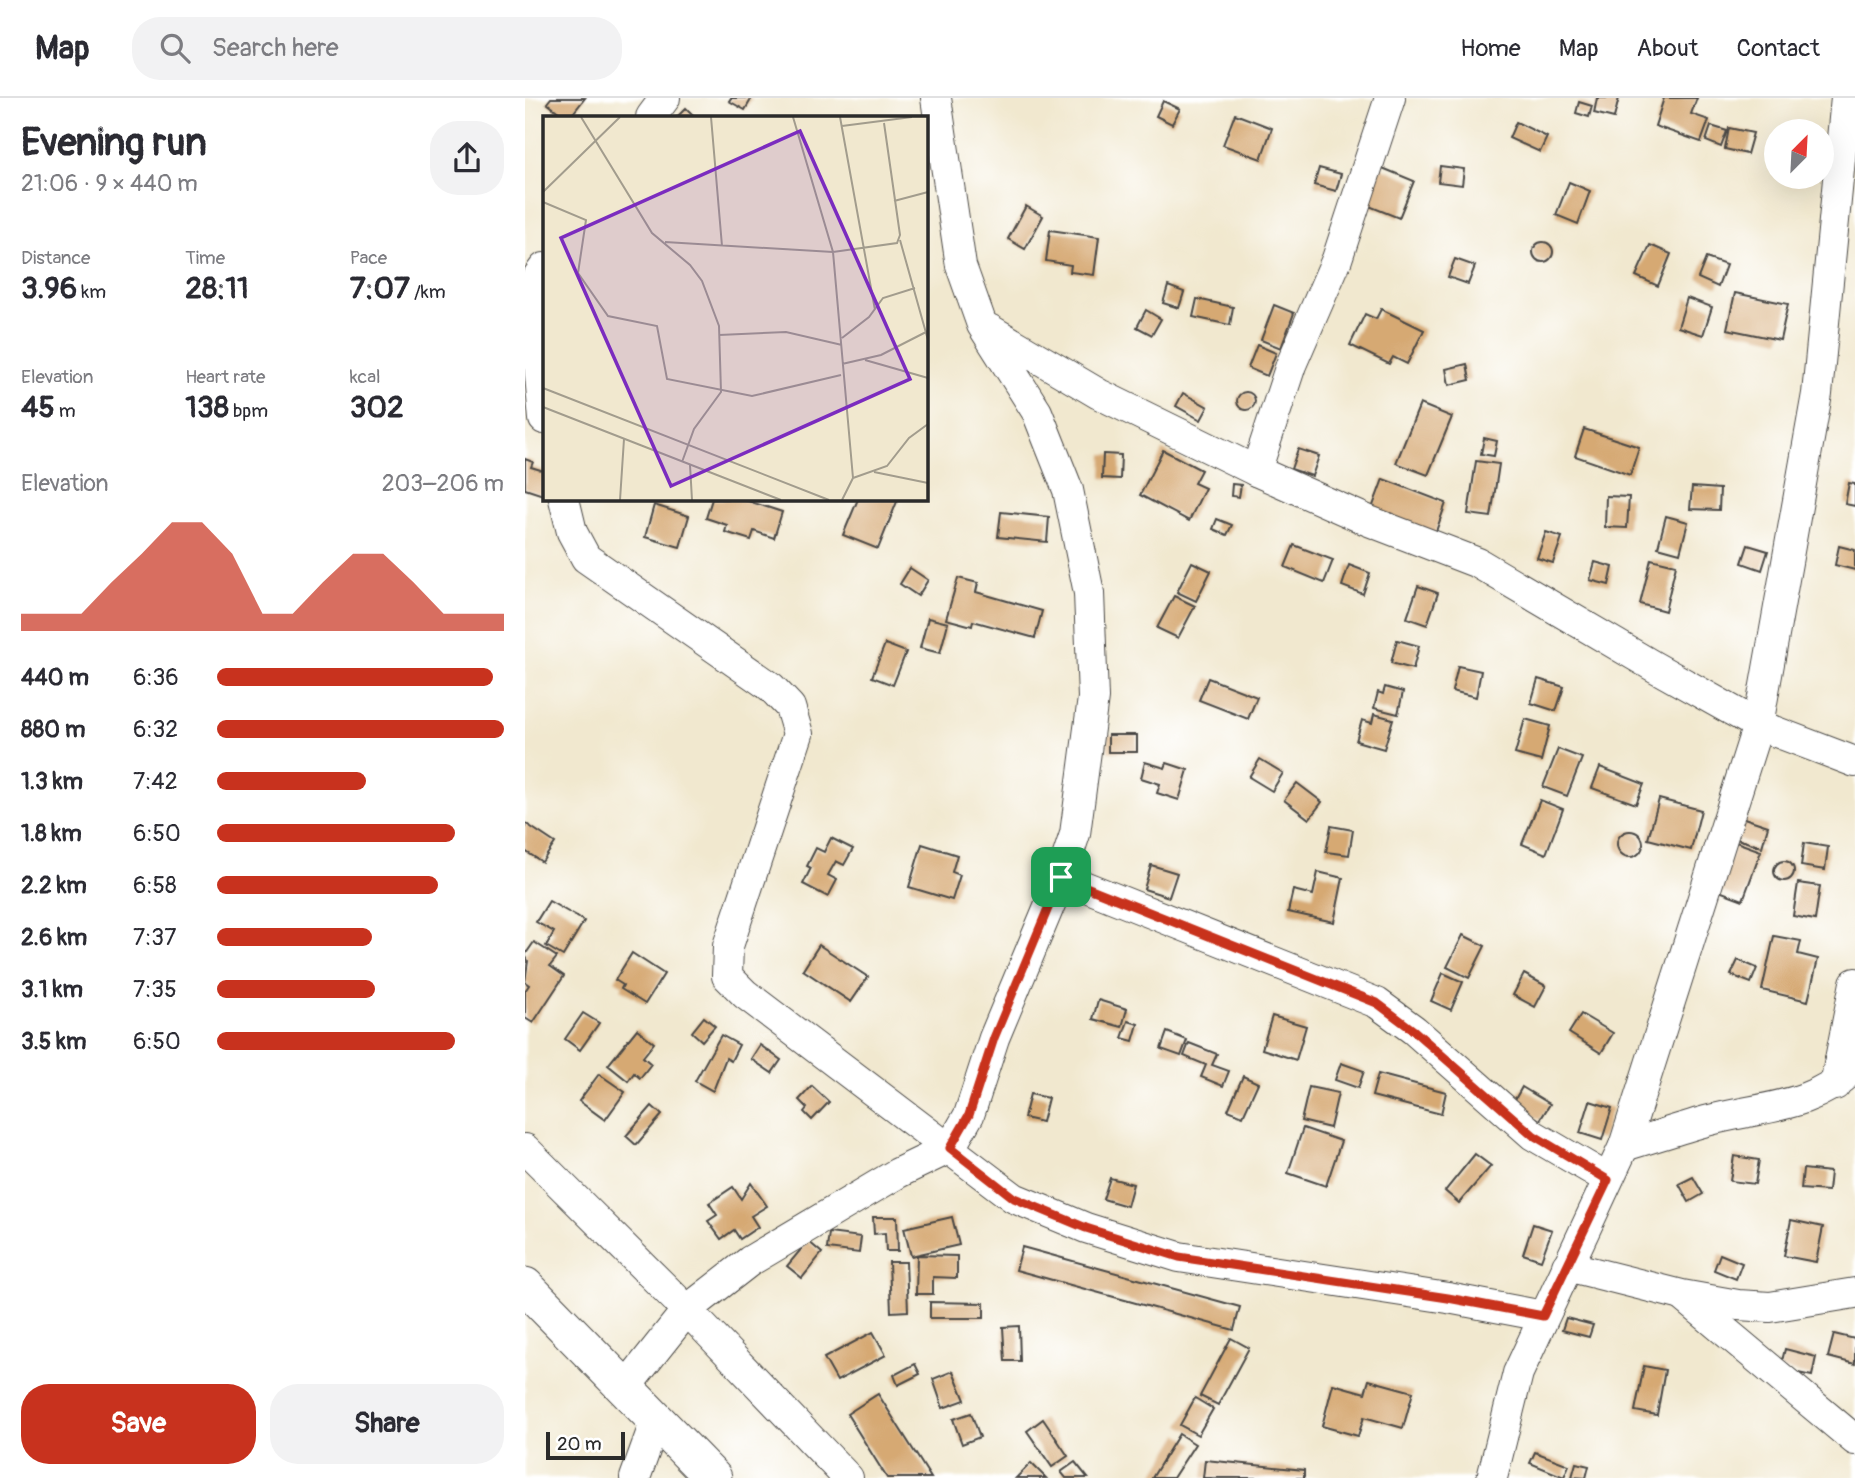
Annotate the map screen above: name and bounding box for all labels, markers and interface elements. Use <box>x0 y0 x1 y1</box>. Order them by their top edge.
search box <box>132 17 622 80</box>
text: Map <box>35 28 90 69</box>
icon: search <box>156 29 194 67</box>
text: Search here <box>212 32 339 64</box>
text: Home <box>1460 34 1521 63</box>
text: Map <box>1559 34 1599 63</box>
text: About <box>1637 34 1699 63</box>
text: Contact <box>1737 34 1820 63</box>
inset map <box>543 116 927 500</box>
text: Evening run <box>21 119 207 167</box>
north arrow <box>1764 119 1834 189</box>
map controls <box>1764 119 1834 189</box>
button: share <box>430 121 504 195</box>
text: 21:06 · 9 × 440 m <box>21 169 198 198</box>
text: Distance <box>21 246 90 270</box>
text: Time <box>185 246 225 270</box>
text: Pace <box>350 246 387 270</box>
text: 3.96 <box>21 270 77 307</box>
text: 28:11 <box>185 270 249 307</box>
text: 7:07 <box>350 270 410 307</box>
text: km <box>77 280 106 304</box>
text: /km <box>410 280 446 304</box>
text: Elevation <box>21 365 93 389</box>
text: Heart rate <box>185 365 265 389</box>
text: kcal <box>350 365 381 389</box>
text: 45 <box>21 389 55 426</box>
text: 138 <box>185 389 229 426</box>
text: 302 <box>350 389 404 426</box>
text: m <box>55 399 76 423</box>
text: bpm <box>229 399 268 423</box>
text: Elevation <box>21 469 109 498</box>
text: 203–206 m <box>382 469 504 498</box>
text: 440 m <box>21 663 89 692</box>
text: 6:36 <box>133 663 179 692</box>
text: 880 m <box>21 715 85 744</box>
text: 6:32 <box>133 715 178 744</box>
text: 1.3 km <box>21 767 83 796</box>
text: 7:42 <box>133 767 178 796</box>
text: 1.8 km <box>21 819 82 848</box>
text: 6:50 <box>133 819 181 848</box>
pin <box>1031 847 1091 907</box>
icon: arrive <box>1042 858 1080 896</box>
text: 2.2 km <box>21 871 87 900</box>
text: 6:58 <box>133 871 177 900</box>
text: 2.6 km <box>21 923 87 952</box>
text: 7:37 <box>133 923 176 952</box>
text: 3.1 km <box>21 975 83 1004</box>
text: 7:35 <box>133 975 177 1004</box>
text: 3.5 km <box>21 1027 86 1056</box>
text: 6:50 <box>133 1027 181 1056</box>
button: Save <box>21 1384 256 1464</box>
button: Share <box>270 1384 504 1464</box>
scale bar <box>546 1429 625 1461</box>
text: 20 m <box>557 1432 602 1456</box>

